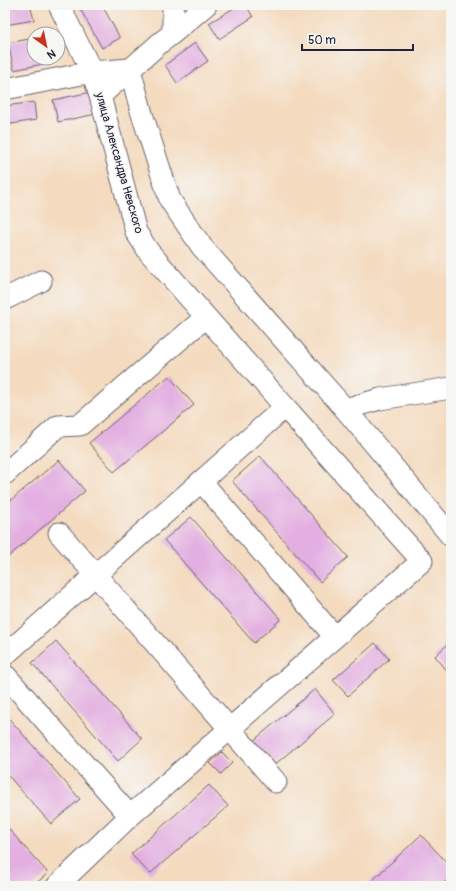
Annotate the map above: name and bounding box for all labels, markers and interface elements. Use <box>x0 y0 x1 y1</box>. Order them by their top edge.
north arrow <box>26 26 66 66</box>
scale bar <box>302 26 413 52</box>
text: 50 m <box>308 33 336 48</box>
text: N <box>44 46 58 62</box>
street label: улица Александра Невского <box>91 90 146 236</box>

